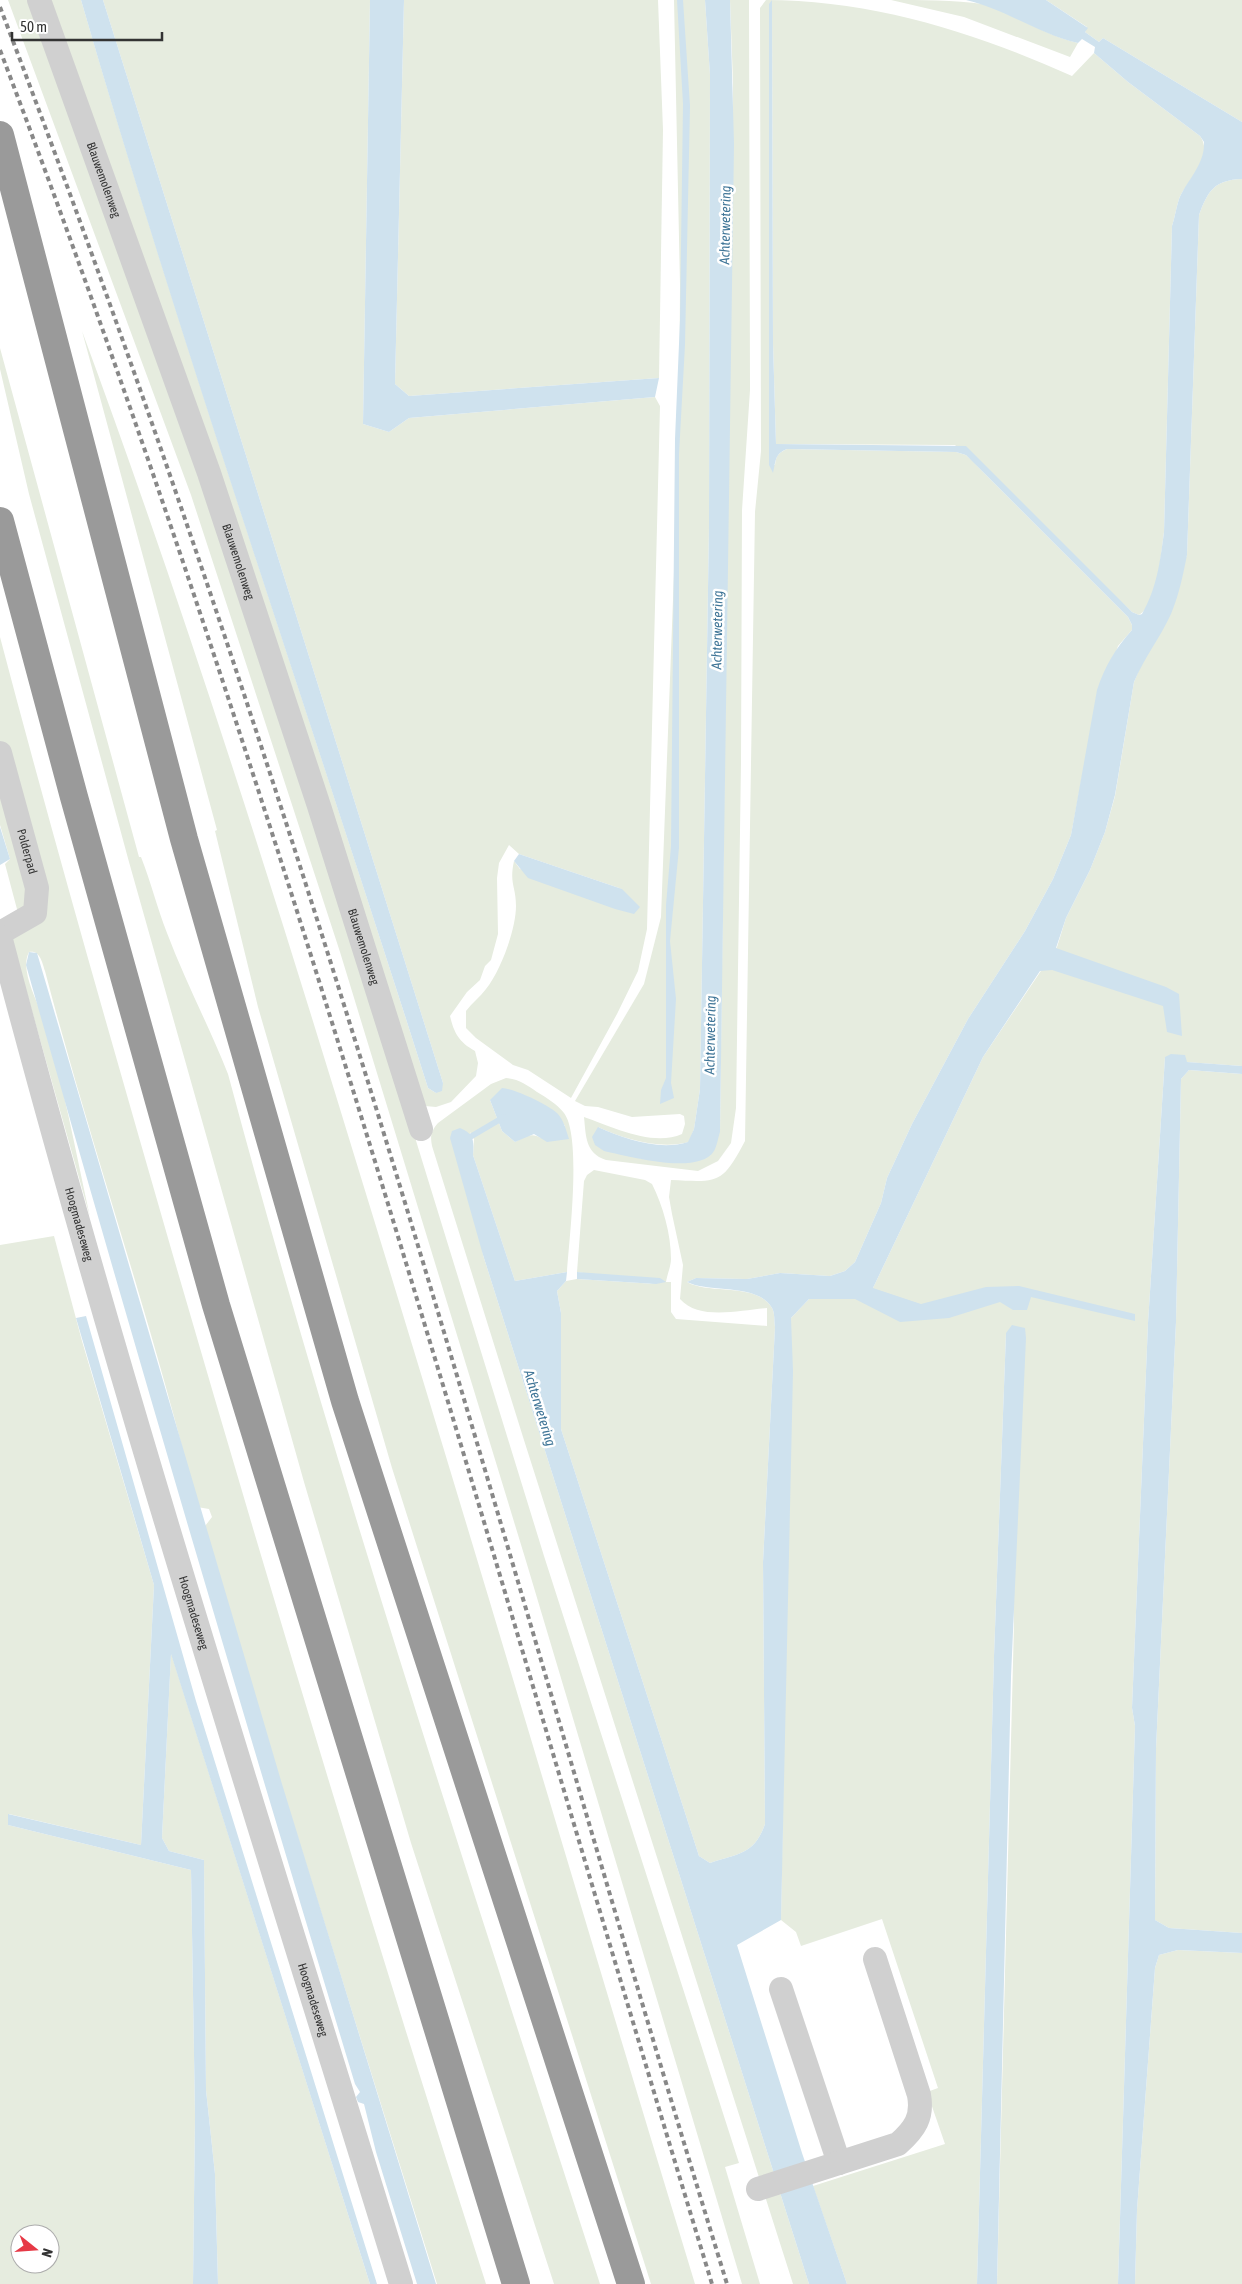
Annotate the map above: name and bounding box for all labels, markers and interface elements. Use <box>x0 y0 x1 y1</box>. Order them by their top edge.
scale bar <box>12 10 162 42</box>
text: 50 m <box>20 18 47 35</box>
street label: Blauwemolenweg <box>84 140 124 220</box>
water label: Achterwetering <box>716 185 734 266</box>
street label: Blauwemolenweg <box>219 522 258 602</box>
water label: Achterwetering <box>708 590 726 671</box>
street label: Polderpad <box>14 827 40 875</box>
street label: Blauwemolenweg <box>345 907 382 987</box>
water label: Achterwetering <box>701 995 719 1076</box>
street label: Hoogmadeseweg <box>62 1186 96 1264</box>
water label: Achterwetering <box>521 1367 559 1448</box>
street label: Hoogmadeseweg <box>176 1574 212 1652</box>
street label: Hoogmadeseweg <box>295 1961 331 2039</box>
north arrow <box>10 2224 60 2274</box>
text: N <box>39 2247 56 2259</box>

